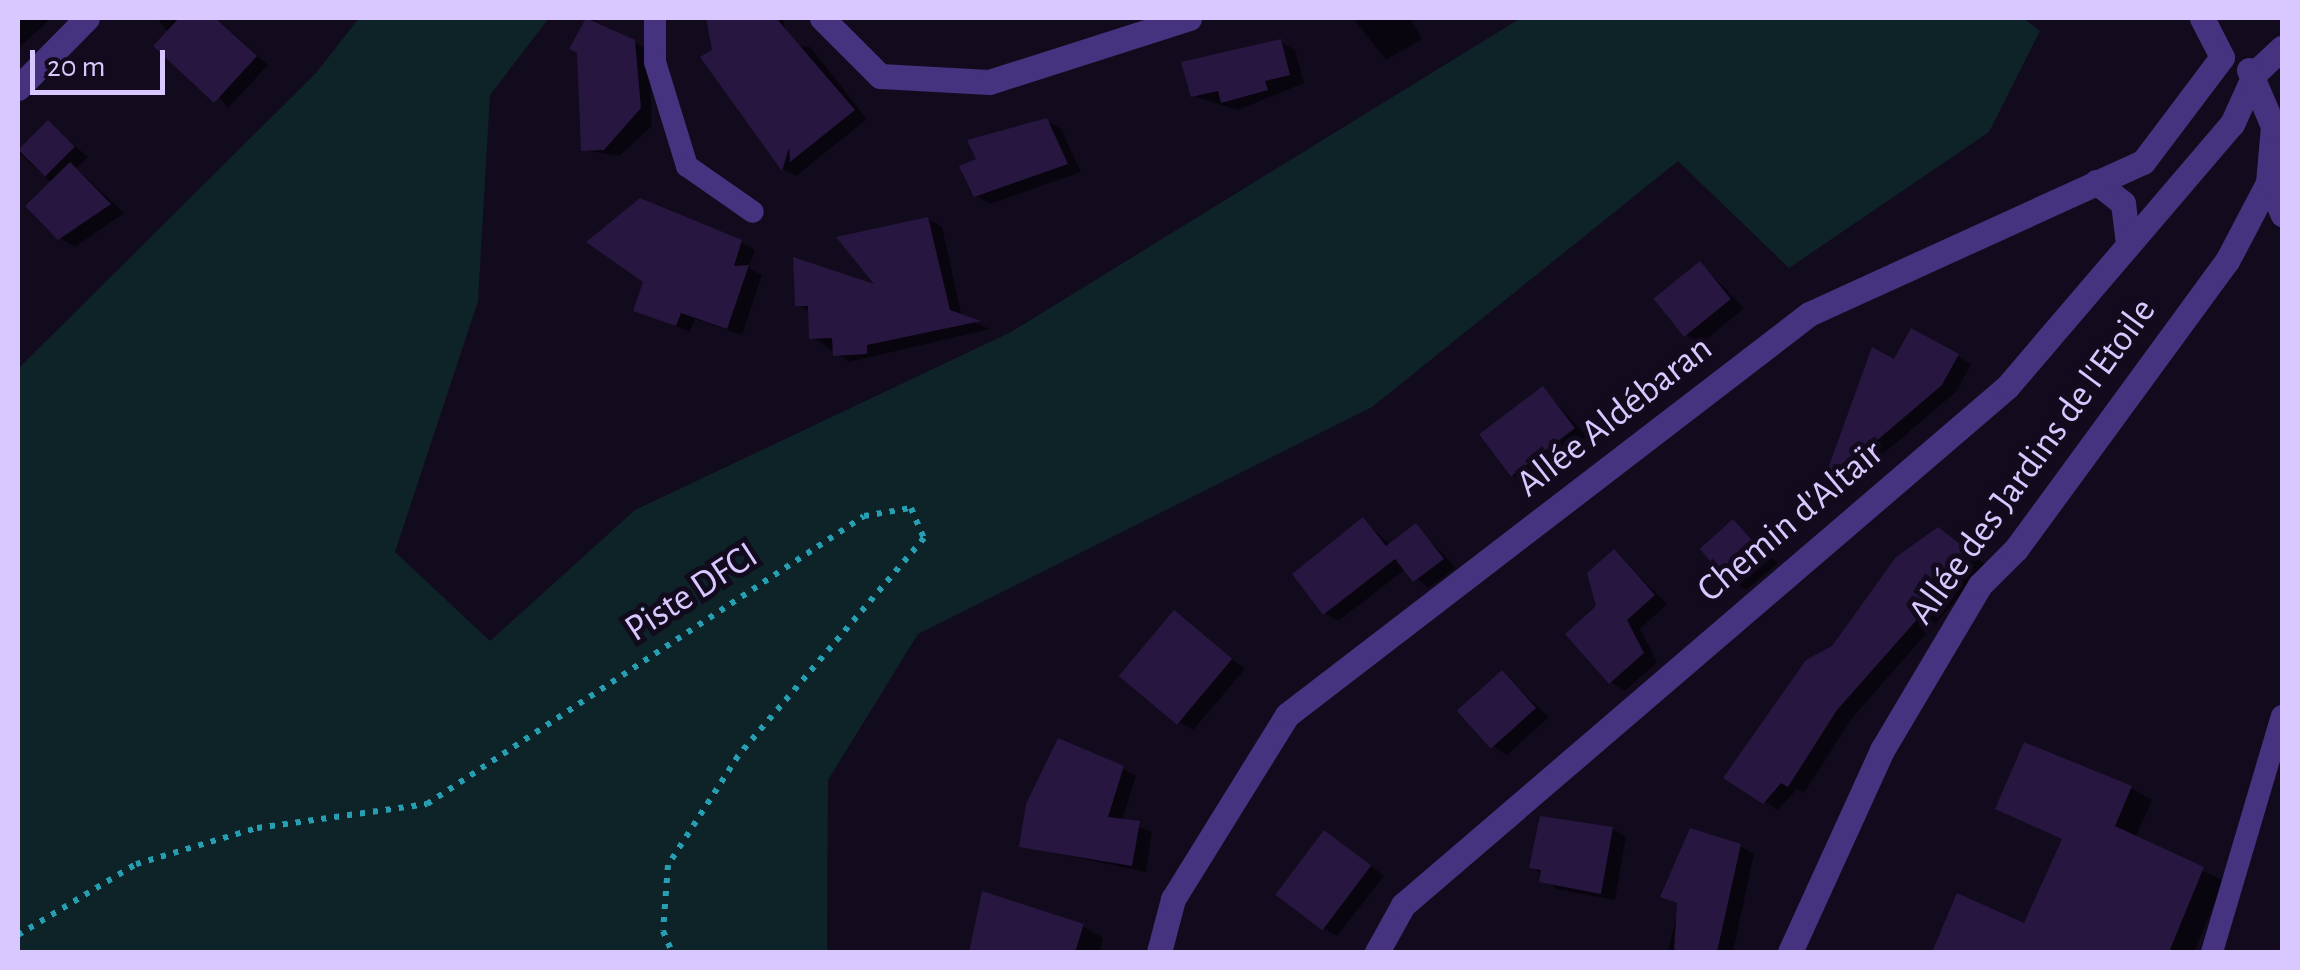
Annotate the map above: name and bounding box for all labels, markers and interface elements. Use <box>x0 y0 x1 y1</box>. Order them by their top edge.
scale bar <box>35 30 170 92</box>
text: 20 m <box>47 52 105 82</box>
street label: Allée des Jardins de l'Etoile <box>1899 290 2167 634</box>
street label: Allée Aldébaran <box>1508 326 1722 508</box>
street label: Chemin d'Altaïr <box>1689 431 1893 613</box>
street label: Piste DFCI <box>617 533 767 653</box>

